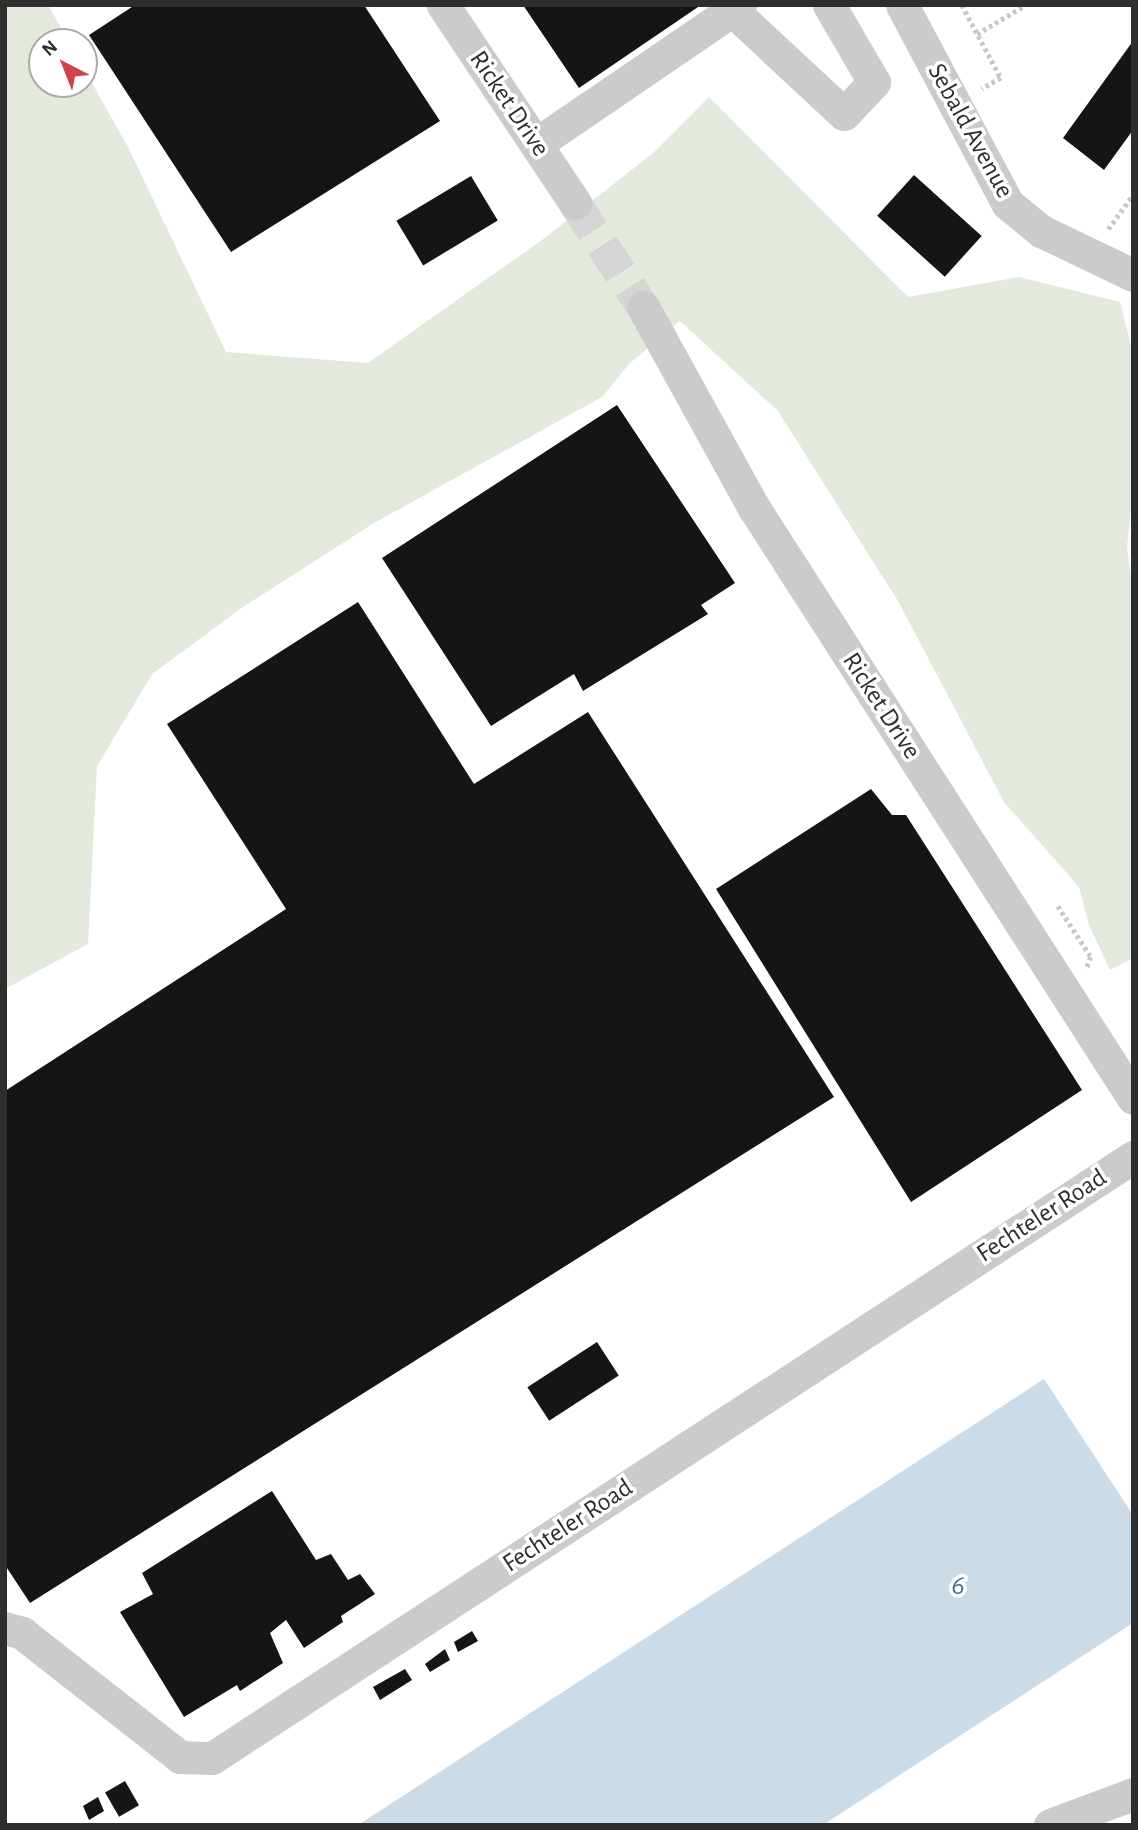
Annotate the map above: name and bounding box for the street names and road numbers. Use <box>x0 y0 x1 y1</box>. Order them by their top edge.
street label: Ricket Drive <box>462 45 556 163</box>
street label: Sebald Avenue <box>920 58 1020 204</box>
street label: Ricket Drive <box>835 647 927 765</box>
street label: Fechteler Road <box>971 1162 1113 1270</box>
street label: Fechteler Road <box>497 1472 639 1580</box>

